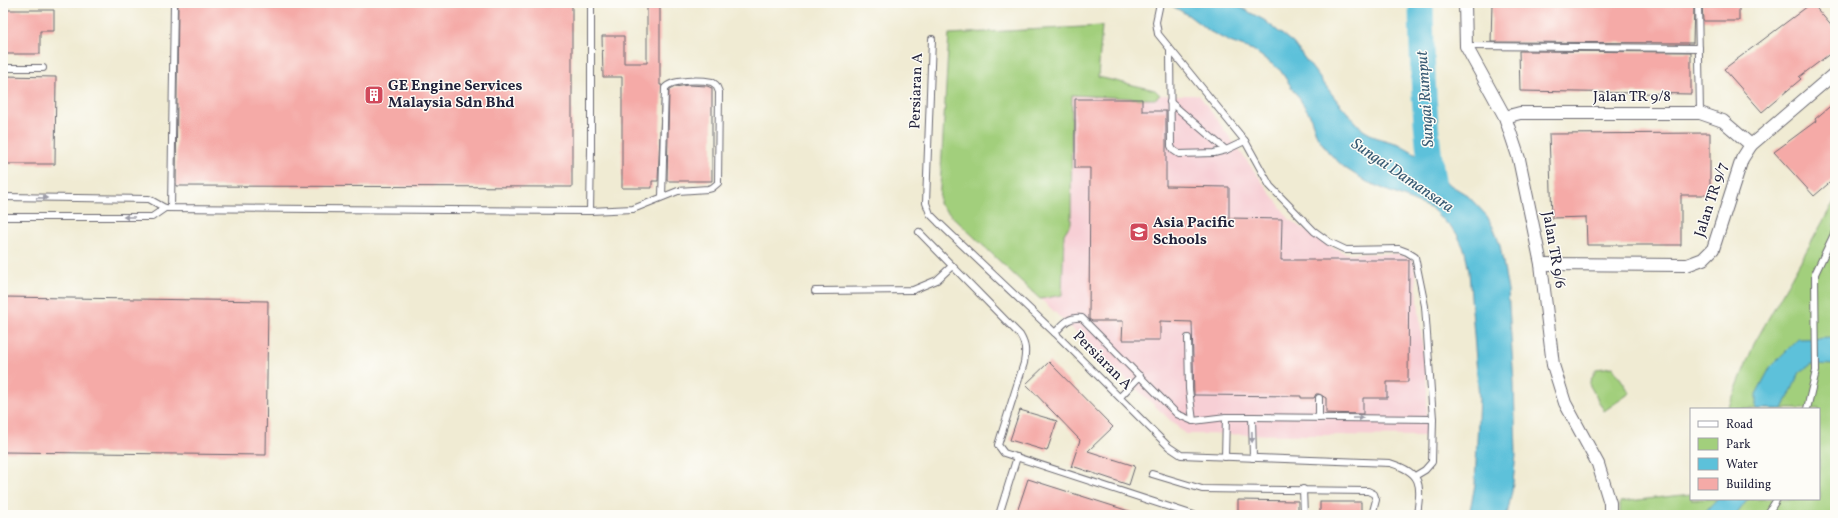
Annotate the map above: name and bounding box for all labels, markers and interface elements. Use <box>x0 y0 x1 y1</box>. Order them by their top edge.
water label: Sungai Rumput <box>1412 49 1440 148</box>
street label: Persiaran A <box>905 52 929 130</box>
place label: GE Engine Services Malaysia Sdn Bhd <box>388 76 522 114</box>
building icon: GE Engine Services Malaysia Sdn Bhd <box>363 84 385 106</box>
street label: Jalan TR 9/8 <box>1593 87 1671 108</box>
water label: Sungai Damansara <box>1346 134 1458 219</box>
street label: Jalan TR 9/7 <box>1690 160 1734 240</box>
one-way arrow <box>36 195 49 201</box>
street label: Jalan TR 9/6 <box>1536 210 1570 290</box>
place label: Asia Pacific Schools <box>1153 213 1235 251</box>
one-way arrow <box>122 214 135 220</box>
school or university icon: Asia Pacific Schools <box>1128 221 1150 243</box>
street label: Persiaran A <box>1068 327 1137 396</box>
legend <box>1690 408 1820 500</box>
one-way arrow <box>1352 415 1365 421</box>
text: Road <box>1726 417 1753 433</box>
one-way arrow <box>1249 431 1255 444</box>
text: Park <box>1726 437 1751 453</box>
text: Water <box>1726 457 1758 473</box>
text: Building <box>1726 477 1771 493</box>

